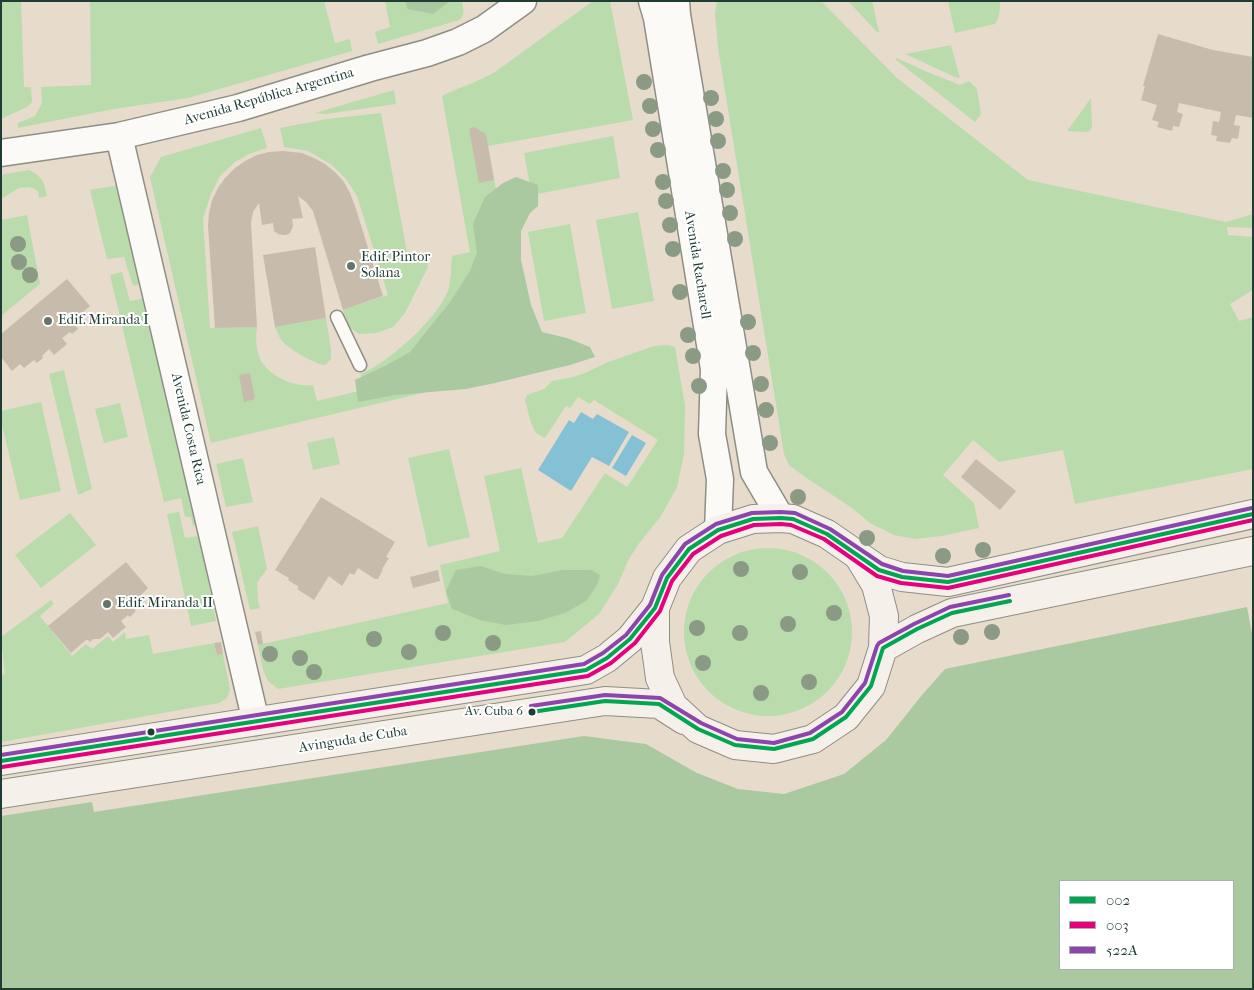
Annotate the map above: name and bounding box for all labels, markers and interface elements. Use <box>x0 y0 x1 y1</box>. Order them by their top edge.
street label: Avenida República Argentina <box>182 65 356 129</box>
street label: Avenida Racharell <box>680 210 714 320</box>
place label: Edif. Pintor Solana <box>361 250 430 282</box>
marker: Edif. Pintor Solana <box>345 260 357 272</box>
place label: Edif. Miranda I <box>58 313 149 329</box>
marker: Edif. Miranda I <box>42 315 54 327</box>
street label: Avenida Costa Rica <box>167 371 209 487</box>
place label: Edif. Miranda II <box>117 596 213 612</box>
marker: Edif. Miranda II <box>101 598 113 610</box>
place label: Av. Cuba 6 <box>465 704 523 720</box>
marker: Av. Cuba 6 <box>527 707 537 717</box>
street label: Avinguda de Cuba <box>298 723 408 757</box>
unlabelled marker <box>146 727 156 737</box>
legend <box>1059 880 1234 970</box>
text: 002 <box>1106 891 1130 909</box>
text: 003 <box>1106 916 1129 934</box>
text: 522A <box>1106 941 1138 959</box>

